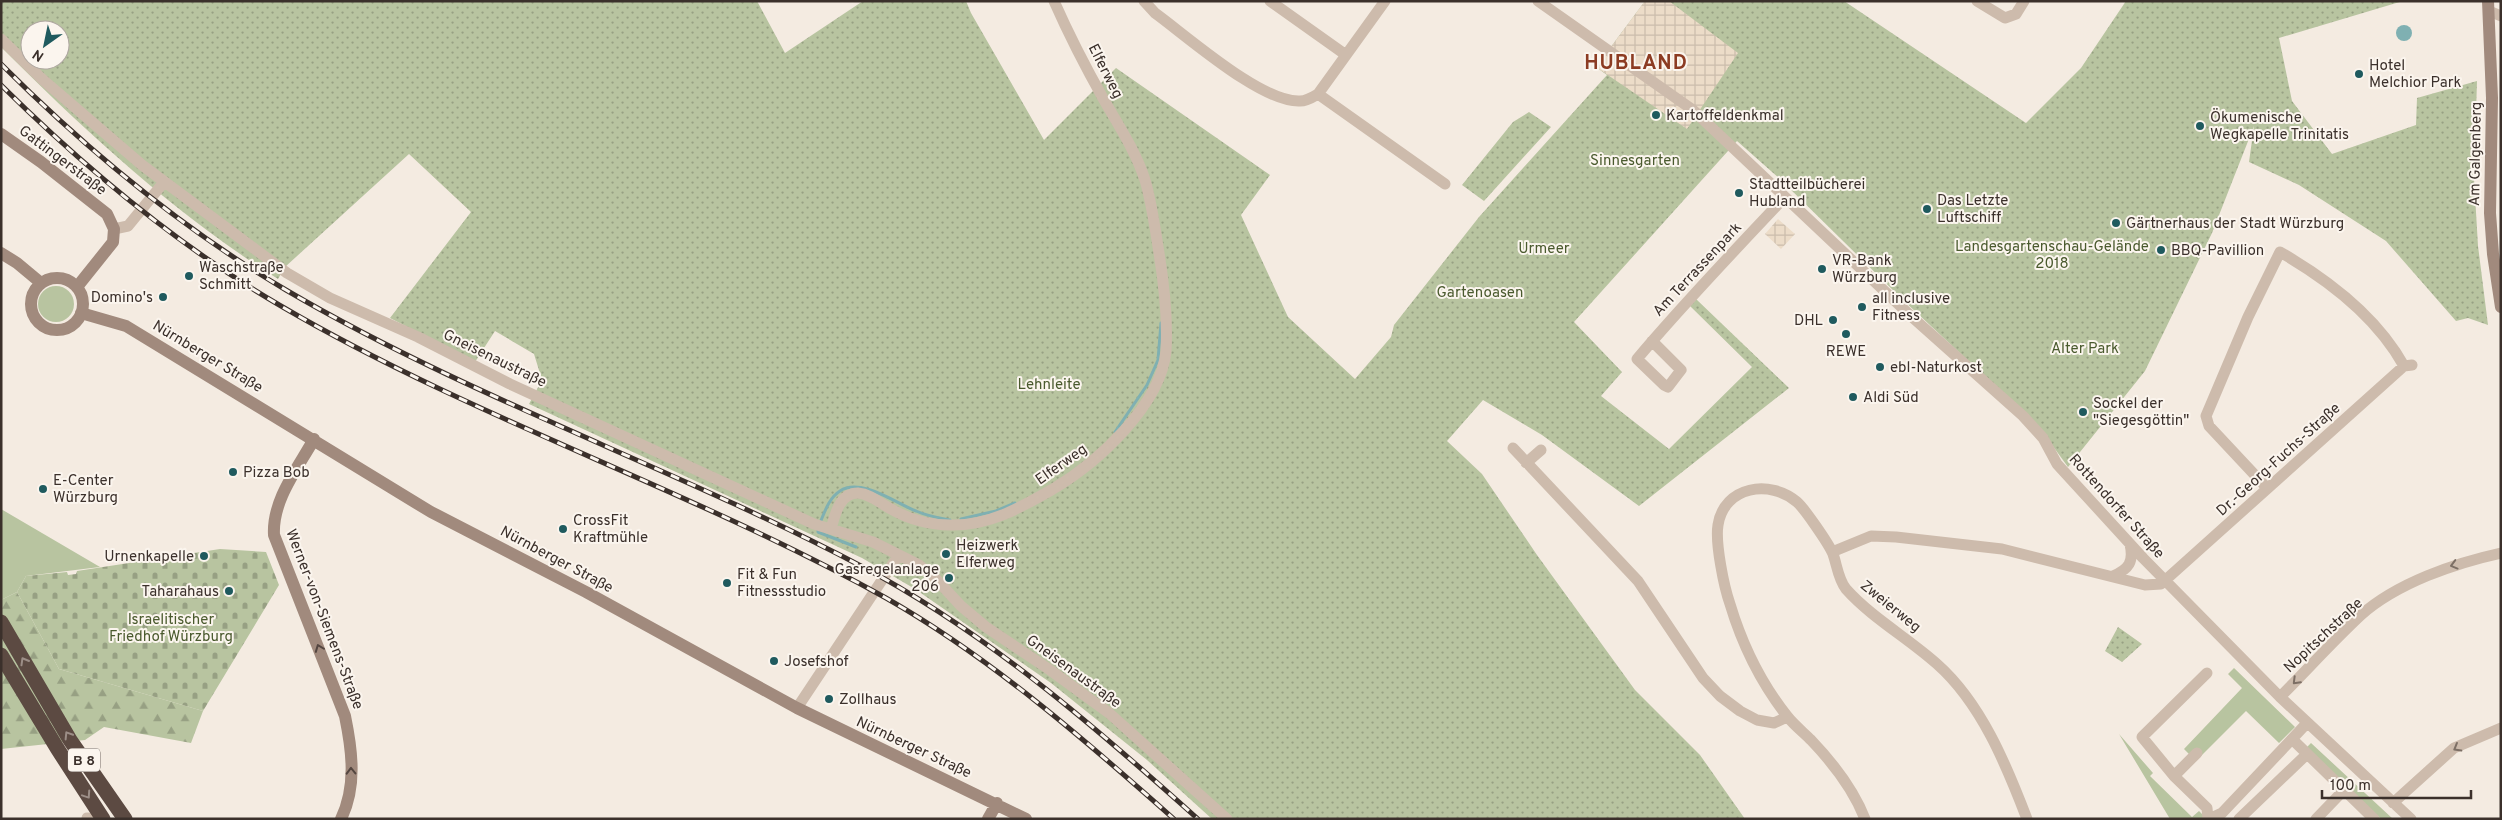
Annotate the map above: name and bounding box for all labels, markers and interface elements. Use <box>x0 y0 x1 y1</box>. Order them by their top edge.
north arrow <box>20 20 70 70</box>
street label: Elferweg <box>1083 41 1127 102</box>
text: N <box>30 45 48 65</box>
district label: HUBLAND <box>1584 51 1688 77</box>
place label: Hotel Melchior Park <box>2369 57 2461 93</box>
marker: Hotel Melchior Park <box>2353 68 2365 80</box>
street label: Am Galgenberg <box>2466 102 2487 206</box>
place label: Kartoffeldenkmal <box>1666 107 1784 126</box>
place label: Ökumenische Wegkapelle Trinitatis <box>2210 108 2349 145</box>
marker: Kartoffeldenkmal <box>1650 109 1662 121</box>
marker: Ökumenische Wegkapelle Trinitatis <box>2194 120 2206 132</box>
street label: Gattingerstraße <box>14 122 110 200</box>
park label: Sinnesgarten <box>1590 152 1680 171</box>
place label: Stadtteilbücherei Hubland <box>1749 176 1865 212</box>
marker: Stadtteilbücherei Hubland <box>1733 187 1745 199</box>
place label: Das Letzte Luftschiff <box>1937 192 2008 228</box>
marker: Das Letzte Luftschiff <box>1921 203 1933 215</box>
place label: Gärtnerhaus der Stadt Würzburg <box>2126 215 2344 234</box>
marker: Gärtnerhaus der Stadt Würzburg <box>2110 217 2122 229</box>
street label: Am Terrassenpark <box>1650 219 1747 321</box>
park label: Landesgartenschau-Gelände 2018 <box>1955 238 2149 274</box>
park label: Urmeer <box>1518 240 1570 259</box>
place label: BBQ-Pavillion <box>2171 242 2264 261</box>
marker: BBQ-Pavillion <box>2155 244 2167 256</box>
place label: VR-Bank Würzburg <box>1832 252 1897 288</box>
place label: Waschstraße Schmitt <box>199 259 284 295</box>
marker: VR-Bank Würzburg <box>1816 263 1828 275</box>
marker: Waschstraße Schmitt <box>183 270 195 282</box>
park label: Gartenoasen <box>1437 284 1523 303</box>
place label: Domino's <box>91 289 153 308</box>
place label: all inclusive Fitness <box>1872 290 1950 326</box>
marker: Domino's <box>157 291 169 303</box>
marker: all inclusive Fitness <box>1856 301 1868 313</box>
place label: DHL <box>1794 312 1823 331</box>
marker: DHL <box>1827 314 1839 326</box>
street label: Nürnberger Straße <box>149 317 266 398</box>
street label: Gneisenaustraße <box>440 326 549 393</box>
marker: REWE <box>1840 328 1852 340</box>
park label: Alter Park <box>2051 340 2119 359</box>
place label: REWE <box>1826 343 1866 362</box>
place label: ebl-Naturkost <box>1890 359 1982 378</box>
marker: ebl-Naturkost <box>1874 361 1886 373</box>
park label: Lehnleite <box>1018 376 1080 395</box>
place label: Aldi Süd <box>1863 389 1919 408</box>
marker: Aldi Süd <box>1847 391 1859 403</box>
place label: Sockel der "Siegesgöttin" <box>2093 395 2189 431</box>
street label: Dr.-Georg-Fuchs-Straße <box>2213 399 2345 521</box>
marker: Sockel der "Siegesgöttin" <box>2077 406 2089 418</box>
street label: Elferweg <box>1032 441 1091 490</box>
street label: Rottendorfer Straße <box>2064 451 2168 563</box>
place label: Pizza Bob <box>243 464 310 483</box>
marker: Pizza Bob <box>227 466 239 478</box>
place label: E-Center Würzburg <box>53 472 118 508</box>
marker: E-Center Würzburg <box>37 483 49 495</box>
place label: CrossFit Kraftmühle <box>573 512 648 548</box>
street label: Nürnberger Straße <box>497 523 616 598</box>
marker: CrossFit Kraftmühle <box>557 523 569 535</box>
street label: Werner-von-Siemens-Straße <box>280 527 367 713</box>
place label: Heizwerk Elferweg <box>956 537 1018 573</box>
place label: Urnenkapelle <box>104 548 194 567</box>
marker: Heizwerk Elferweg <box>940 548 952 560</box>
marker: Urnenkapelle <box>198 550 210 562</box>
one-way arrow <box>2449 559 2458 570</box>
place label: Gasregelanlage 206 <box>835 561 939 597</box>
place label: Fit & Fun Fitnessstudio <box>737 566 826 602</box>
marker: Gasregelanlage 206 <box>943 572 955 584</box>
marker: Fit & Fun Fitnessstudio <box>721 577 733 589</box>
street label: Zweierweg <box>1856 577 1924 637</box>
place label: Taharahaus <box>141 583 219 602</box>
marker: Taharahaus <box>223 585 235 597</box>
street label: Nopitschstraße <box>2280 595 2368 678</box>
park label: Israelitischer Friedhof Würzburg <box>109 611 233 647</box>
street label: Gneisenaustraße <box>1022 631 1124 713</box>
one-way arrow <box>314 645 324 653</box>
place label: Josefshof <box>784 653 849 672</box>
marker: Josefshof <box>768 655 780 667</box>
one-way arrow <box>20 658 30 667</box>
one-way arrow <box>2293 675 2302 684</box>
place label: Zollhaus <box>839 691 897 710</box>
marker: Zollhaus <box>823 693 835 705</box>
street label: Nürnberger Straße <box>853 713 974 783</box>
one-way arrow <box>64 732 74 741</box>
one-way arrow <box>2453 742 2462 752</box>
road number: B 8 <box>68 748 100 772</box>
one-way arrow <box>346 767 356 775</box>
scale bar <box>2322 768 2471 800</box>
text: 100 m <box>2330 777 2371 796</box>
one-way arrow <box>81 789 90 799</box>

